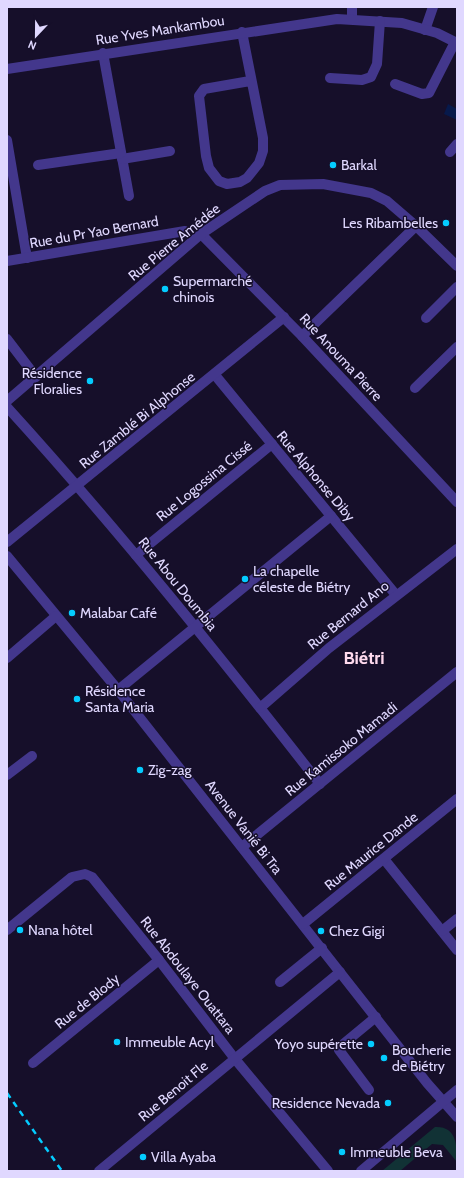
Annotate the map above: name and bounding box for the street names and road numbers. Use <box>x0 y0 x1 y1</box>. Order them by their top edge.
street label: Rue Yves Mankambou <box>94 11 226 49</box>
street label: Rue Pierre Amédée <box>124 199 224 285</box>
street label: Rue du Pr Yao Bernard <box>28 212 160 252</box>
street label: Rue Anouma Pierre <box>296 309 386 405</box>
street label: Rue Zamblé Bi Alphonse <box>75 368 199 472</box>
street label: Rue Alphonse Diby <box>273 427 359 525</box>
street label: Rue Logossina Cissé <box>152 437 256 525</box>
street label: Rue Abou Doumbia <box>135 534 221 635</box>
street label: Rue Bernard Ano <box>304 576 393 653</box>
street label: Rue Kamissoko Mamadi <box>281 698 401 800</box>
street label: Avenue Vanié Bi Tra <box>201 776 287 878</box>
street label: Rue Maurice Dande <box>321 808 421 894</box>
street label: Rue Abdoulaye Ouattara <box>137 913 240 1037</box>
street label: Rue de Blody <box>51 969 123 1033</box>
street label: Rue Benoit Fle <box>134 1057 212 1125</box>

